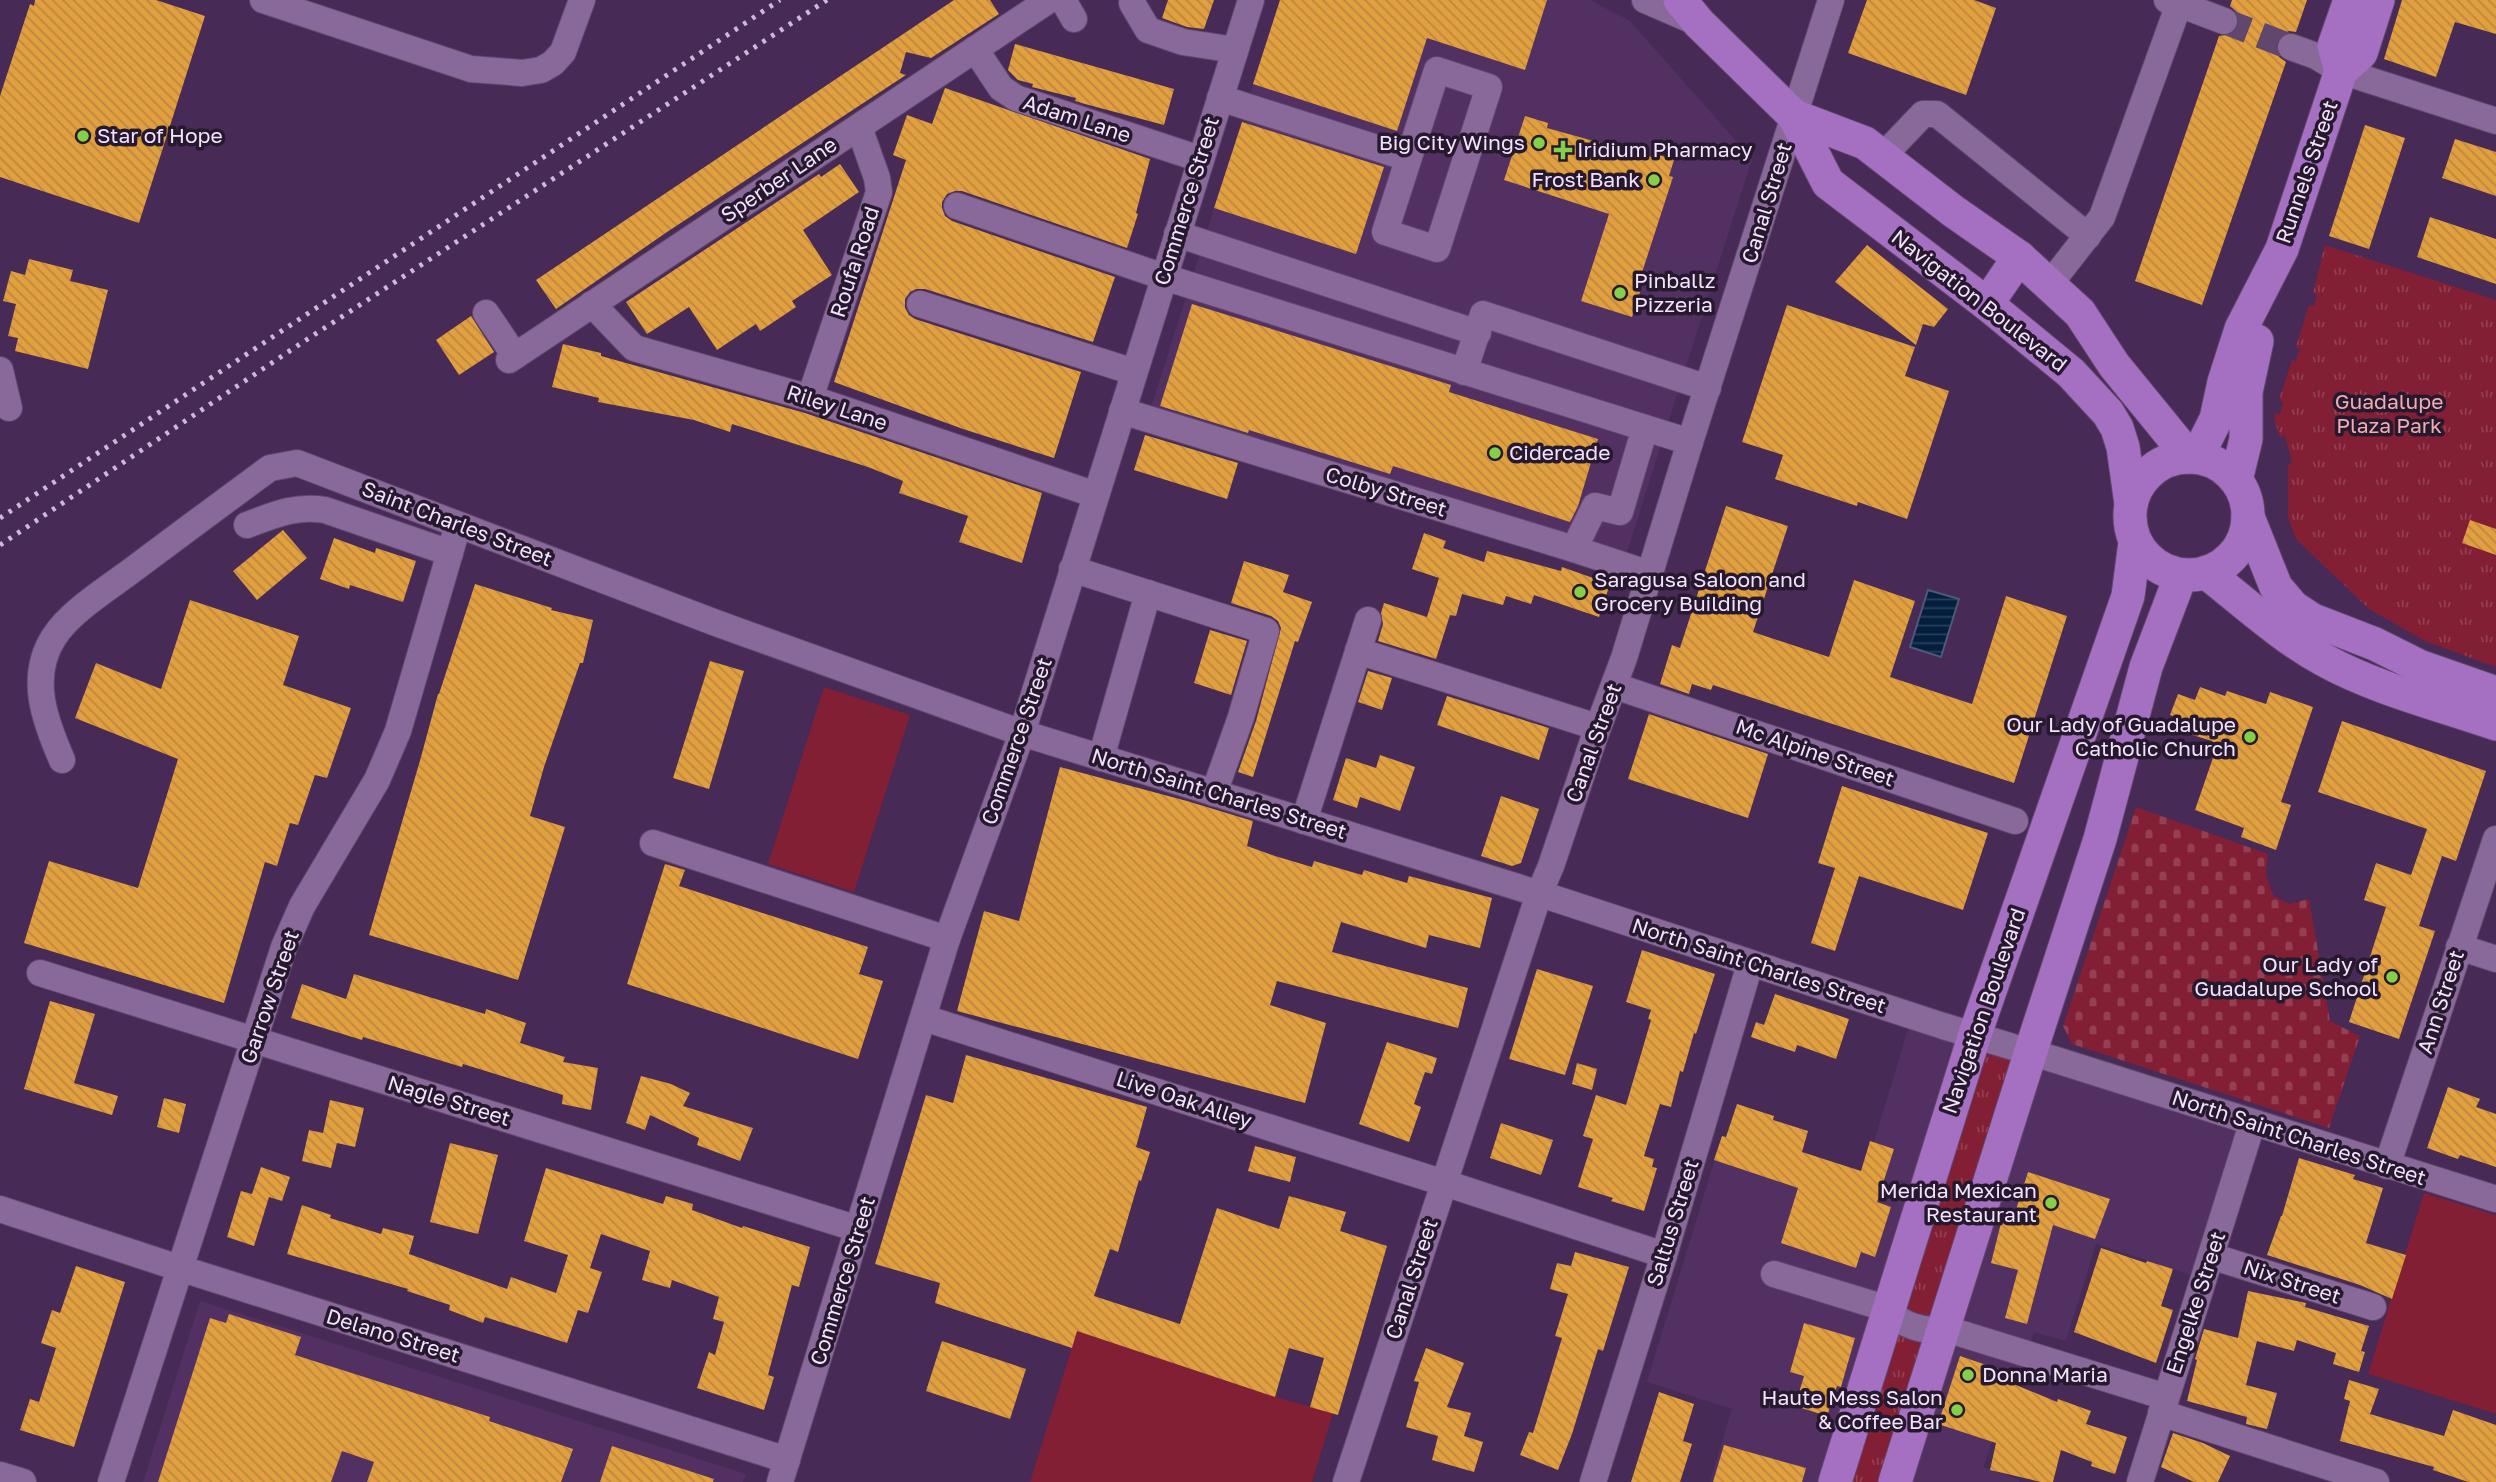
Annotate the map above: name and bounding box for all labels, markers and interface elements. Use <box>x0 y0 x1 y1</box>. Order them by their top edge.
street label: Adam Lane <box>1020 88 1134 148</box>
street label: Runnels Street <box>2269 97 2343 247</box>
street label: Commerce Street <box>1148 113 1224 288</box>
place label: Star of Hope <box>97 122 223 148</box>
marker: Star of Hope <box>75 128 91 144</box>
place label: Big City Wings <box>1379 129 1525 155</box>
street label: Sperber Lane <box>715 131 841 228</box>
marker: Big City Wings <box>1531 135 1547 151</box>
place label: Iridium Pharmacy <box>1577 136 1753 162</box>
street label: Canal Street <box>1735 139 1797 266</box>
marker: Iridium Pharmacy <box>1555 142 1571 158</box>
place label: Frost Bank <box>1531 166 1640 192</box>
marker: Frost Bank <box>1646 172 1662 188</box>
street label: Roufa Road <box>824 203 884 320</box>
street label: Navigation Boulevard <box>1887 224 2073 377</box>
place label: Pinballz Pizzeria <box>1634 267 1715 317</box>
marker: Pinballz Pizzeria <box>1612 285 1628 301</box>
street label: Riley Lane <box>784 379 891 436</box>
park label: Guadalupe Plaza Park <box>2335 388 2443 438</box>
place label: Cidercade <box>1509 439 1610 465</box>
marker: Cidercade <box>1487 445 1503 461</box>
street label: Colby Street <box>1323 460 1450 522</box>
street label: Saint Charles Street <box>359 475 556 571</box>
place label: Saragusa Saloon and Grocery Building <box>1594 566 1806 616</box>
marker: Saragusa Saloon and Grocery Building <box>1572 584 1588 600</box>
street label: Commerce Street <box>975 654 1057 828</box>
street label: Canal Street <box>1559 679 1627 806</box>
place label: Our Lady of Guadalupe Catholic Church <box>2006 711 2236 761</box>
street label: Mc Alpine Street <box>1733 713 1898 791</box>
marker: Our Lady of Guadalupe Catholic Church <box>2242 729 2258 745</box>
street label: North Saint Charles Street <box>1089 742 1350 844</box>
street label: Navigation Boulevard <box>1936 904 2030 1117</box>
street label: North Saint Charles Street <box>1629 912 1890 1018</box>
street label: Garrow Street <box>234 926 304 1067</box>
street label: Ann Street <box>2411 947 2469 1057</box>
place label: Our Lady of Guadalupe School <box>2194 951 2378 1001</box>
marker: Our Lady of Guadalupe School <box>2384 969 2400 985</box>
street label: Live Oak Alley <box>1113 1065 1256 1133</box>
street label: Nagle Street <box>385 1069 514 1131</box>
street label: North Saint Charles Street <box>2169 1084 2430 1190</box>
street label: Saltus Street <box>1640 1156 1704 1289</box>
place label: Merida Mexican Restaurant <box>1880 1177 2037 1227</box>
street label: Commerce Street <box>804 1193 880 1368</box>
marker: Merida Mexican Restaurant <box>2043 1195 2059 1211</box>
street label: Canal Street <box>1379 1215 1443 1342</box>
street label: Engelke Street <box>2160 1228 2230 1377</box>
street label: Nix Street <box>2240 1253 2344 1309</box>
street label: Delano Street <box>323 1302 463 1368</box>
place label: Donna Maria <box>1982 1361 2108 1387</box>
marker: Donna Maria <box>1960 1367 1976 1383</box>
place label: Haute Mess Salon & Coffee Bar <box>1762 1384 1943 1434</box>
marker: Haute Mess Salon & Coffee Bar <box>1949 1402 1965 1418</box>

